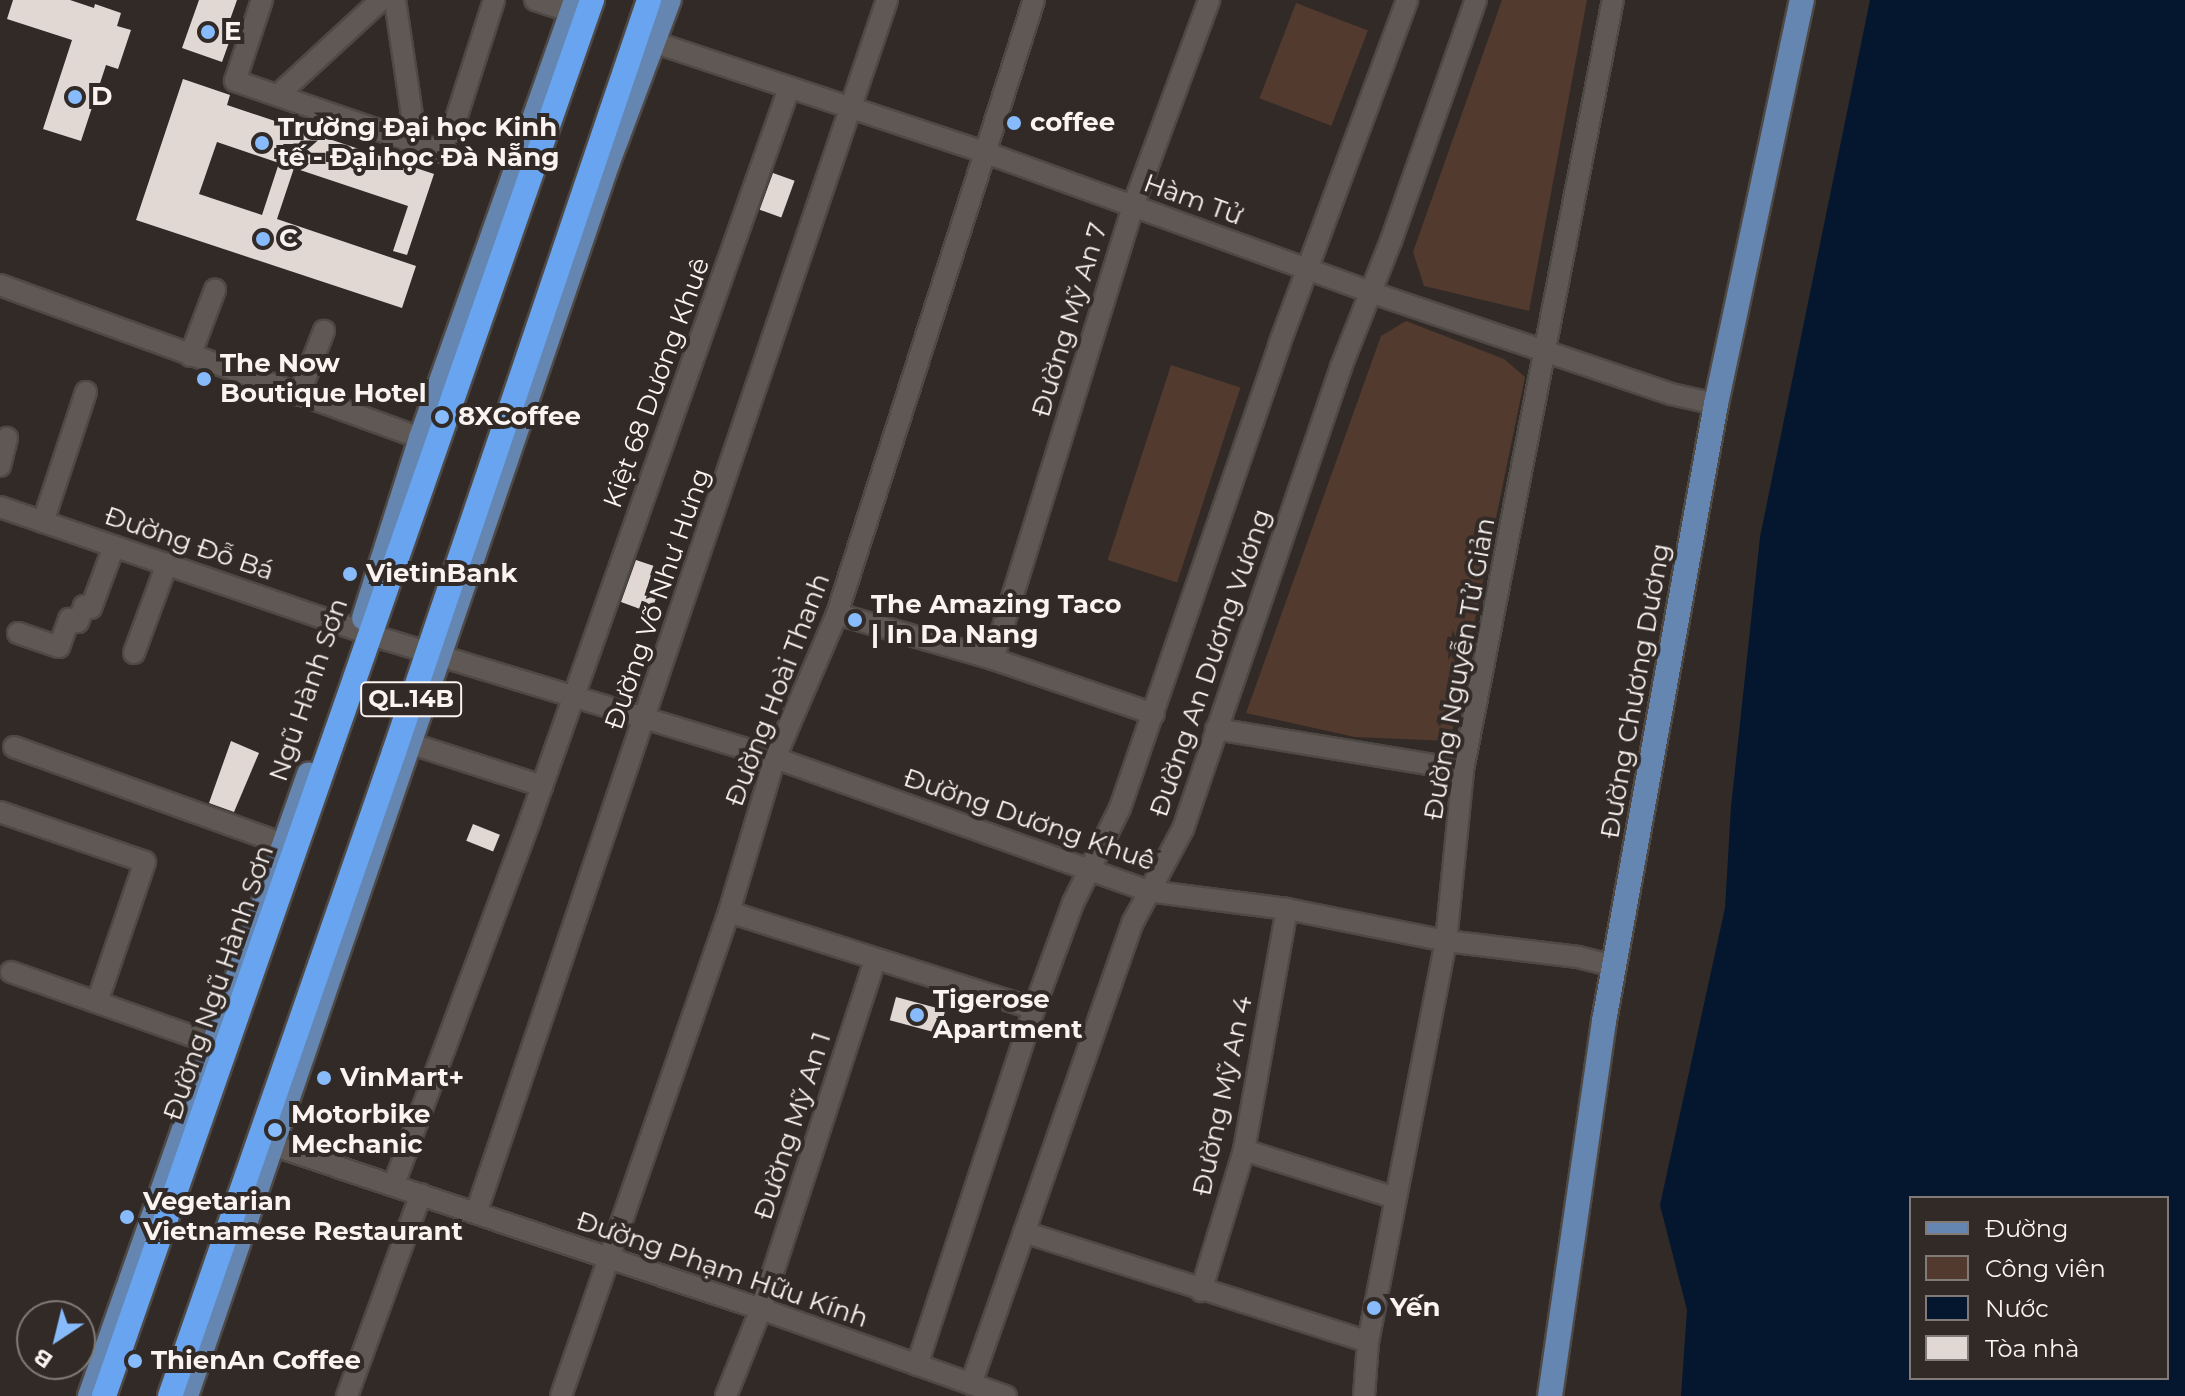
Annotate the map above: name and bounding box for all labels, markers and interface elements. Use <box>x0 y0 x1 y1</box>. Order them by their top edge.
place label: E <box>224 16 241 48</box>
marker: E <box>199 23 217 41</box>
place label: D <box>91 81 112 113</box>
marker: D <box>66 88 84 106</box>
place label: coffee <box>1030 107 1115 139</box>
place label: Trường Đại học Kinh tế - Đại học Đà Nẵng <box>278 112 559 174</box>
marker: coffee <box>1005 114 1023 132</box>
marker: Trường Đại học Kinh tế - Đại học Đà Nẵng <box>253 134 271 152</box>
street label: Hàm Tử <box>1139 168 1247 232</box>
street label: Đường Mỹ An 7 <box>1026 219 1114 421</box>
place label: C <box>279 223 298 255</box>
marker: C <box>254 230 272 248</box>
street label: Kiệt 68 Dương Khuê <box>597 254 717 512</box>
place label: The Now Boutique Hotel <box>220 348 427 410</box>
marker: The Now Boutique Hotel <box>195 370 213 388</box>
place label: 8XCoffee <box>458 401 581 433</box>
marker: 8XCoffee <box>433 408 451 426</box>
street label: Đường Võ Như Hưng <box>599 464 717 734</box>
street label: Đường Đỗ Bá <box>100 500 278 588</box>
street label: Đường An Dương Vương <box>1144 505 1278 821</box>
street label: Đường Nguyễn Tử Giản <box>1418 515 1502 823</box>
street label: Đường Chương Dương <box>1595 541 1677 841</box>
place label: VietinBank <box>366 558 518 590</box>
marker: VietinBank <box>341 565 359 583</box>
street label: Đường Hoài Thanh <box>719 569 837 811</box>
place label: The Amazing Taco | In Da Nang <box>871 589 1121 650</box>
street label: Ngũ Hành Sơn <box>263 594 355 786</box>
marker: The Amazing Taco | In Da Nang <box>846 611 864 629</box>
road number: QL.14B <box>359 679 463 719</box>
street label: Đường Dương Khuê <box>899 762 1159 878</box>
street label: Đường Ngũ Hành Sơn <box>157 841 281 1125</box>
place label: Tigerose Apartment <box>933 984 1083 1046</box>
street label: Đường Mỹ An 4 <box>1187 993 1259 1199</box>
marker: Tigerose Apartment <box>908 1006 926 1024</box>
street label: Đường Mỹ An 1 <box>748 1028 838 1224</box>
place label: VinMart+ <box>340 1062 464 1094</box>
marker: VinMart+ <box>315 1069 333 1087</box>
place label: Motorbike Mechanic <box>291 1099 430 1160</box>
marker: Motorbike Mechanic <box>266 1121 284 1139</box>
place label: Vegetarian Vietnamese Restaurant <box>143 1186 463 1248</box>
legend <box>1909 1196 2169 1380</box>
street label: Đường Phạm Hữu Kính <box>572 1205 872 1335</box>
marker: Vegetarian Vietnamese Restaurant <box>118 1208 136 1226</box>
text: Đường <box>1985 1214 2068 1243</box>
text: Công viên <box>1985 1254 2106 1283</box>
place label: Yến <box>1390 1292 1440 1324</box>
text: Nước <box>1985 1294 2049 1323</box>
marker: Yến <box>1365 1299 1383 1317</box>
north arrow <box>16 1300 96 1380</box>
text: Tòa nhà <box>1985 1334 2079 1363</box>
text: B <box>28 1343 58 1374</box>
place label: ThienAn Coffee <box>151 1345 361 1377</box>
marker: ThienAn Coffee <box>126 1352 144 1370</box>

